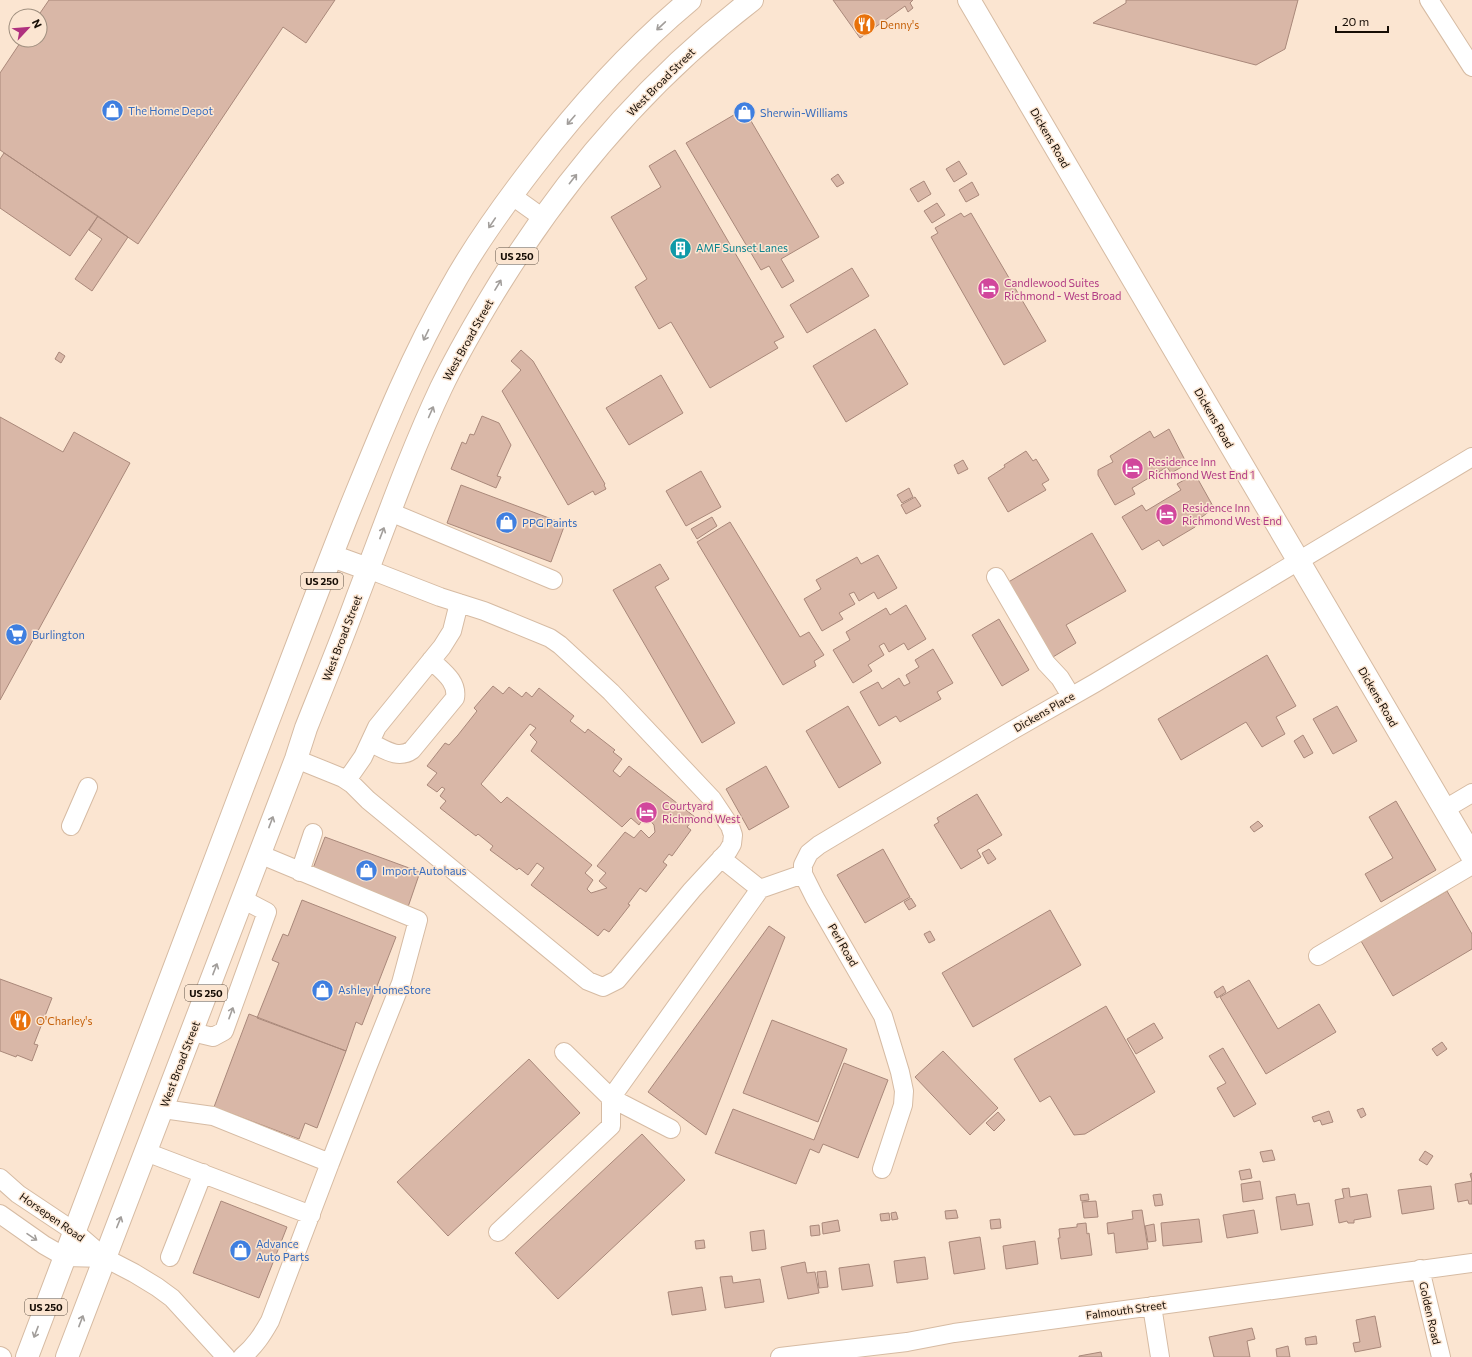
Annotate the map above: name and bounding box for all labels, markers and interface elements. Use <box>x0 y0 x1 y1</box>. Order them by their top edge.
north arrow <box>8 8 48 48</box>
scale bar <box>1336 8 1388 34</box>
restaurant icon: Denny's <box>851 12 877 38</box>
text: 20 m <box>1342 14 1369 28</box>
text: N <box>30 17 45 30</box>
place label: Denny's <box>880 18 919 31</box>
one-way arrow <box>656 21 666 31</box>
street label: West Broad Street <box>624 45 698 118</box>
shop icon: The Home Depot <box>100 98 126 124</box>
shop icon: Sherwin-Williams <box>731 100 757 126</box>
place label: The Home Depot <box>128 104 213 117</box>
street label: Dickens Road <box>1028 105 1073 170</box>
place label: Sherwin-Williams <box>760 106 848 119</box>
one-way arrow <box>566 114 575 125</box>
one-way arrow <box>568 173 577 184</box>
one-way arrow <box>488 217 496 228</box>
building icon: AMF Sunset Lanes <box>667 235 693 261</box>
place label: AMF Sunset Lanes <box>696 241 788 254</box>
road number: US 250 <box>496 248 538 264</box>
hotel icon: Candlewood Suites Richmond - West Broad <box>975 276 1001 302</box>
place label: Candlewood Suites Richmond - West Broad <box>1004 276 1121 302</box>
one-way arrow <box>495 279 503 291</box>
street label: West Broad Street <box>440 296 496 383</box>
one-way arrow <box>422 328 429 340</box>
street label: Dickens Road <box>1192 385 1237 450</box>
one-way arrow <box>427 407 435 419</box>
hotel icon: Residence Inn Richmond West End 1 <box>1120 455 1146 481</box>
place label: Residence Inn Richmond West End 1 <box>1148 455 1255 481</box>
hotel icon: Residence Inn Richmond West End <box>1154 501 1180 527</box>
place label: Residence Inn Richmond West End <box>1182 501 1282 527</box>
shop icon: PPG Paints <box>493 510 519 536</box>
place label: PPG Paints <box>522 516 577 529</box>
one-way arrow <box>378 527 386 539</box>
road number: US 250 <box>301 573 343 589</box>
street label: West Broad Street <box>319 593 364 683</box>
supermarket icon: Burlington <box>4 622 30 648</box>
place label: Burlington <box>32 628 85 641</box>
street label: Dickens Road <box>1356 664 1401 729</box>
street label: Dickens Place <box>1011 689 1077 734</box>
hotel icon: Courtyard Richmond West <box>633 799 659 825</box>
place label: Courtyard Richmond West <box>662 799 741 825</box>
one-way arrow <box>268 816 276 828</box>
shop icon: Import Autohaus <box>353 858 379 884</box>
place label: Import Autohaus <box>382 864 467 877</box>
street label: Perl Road <box>826 921 861 969</box>
one-way arrow <box>212 964 220 976</box>
shop icon: Ashley HomeStore <box>309 977 335 1003</box>
place label: Ashley HomeStore <box>338 983 431 996</box>
road number: US 250 <box>185 985 227 1001</box>
restaurant icon: O'Charley's <box>8 1008 34 1034</box>
one-way arrow <box>227 1008 235 1020</box>
place label: O'Charley's <box>36 1014 93 1027</box>
street label: West Broad Street <box>157 1019 202 1109</box>
street label: Horsepen Road <box>17 1189 87 1244</box>
one-way arrow <box>116 1216 124 1228</box>
one-way arrow <box>26 1232 37 1241</box>
shop icon: Advance Auto Parts <box>227 1237 253 1263</box>
place label: Advance Auto Parts <box>256 1237 309 1263</box>
street label: Golden Road <box>1417 1280 1444 1345</box>
street label: Falmouth Street <box>1085 1297 1167 1322</box>
road number: US 250 <box>25 1299 67 1315</box>
one-way arrow <box>78 1315 86 1327</box>
one-way arrow <box>32 1326 40 1338</box>

